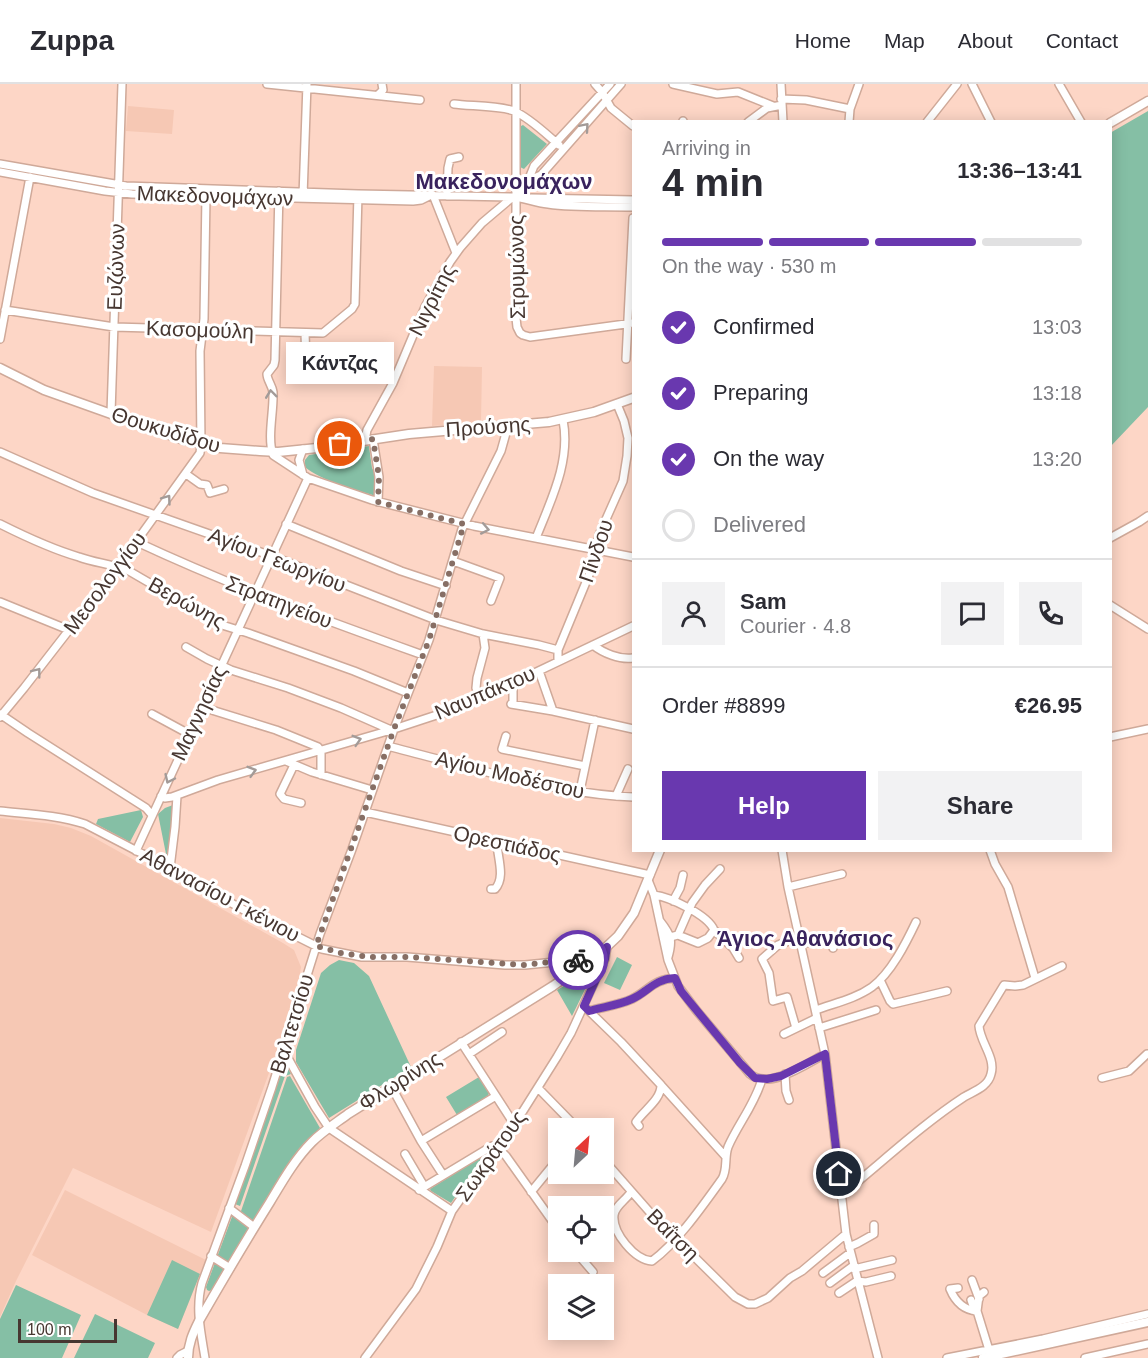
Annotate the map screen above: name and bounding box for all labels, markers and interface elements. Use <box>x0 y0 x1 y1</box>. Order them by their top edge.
text: Zuppa <box>30 25 114 56</box>
text: Home <box>795 29 851 52</box>
text: Map <box>884 29 925 52</box>
text: About <box>958 29 1013 52</box>
text: Contact <box>1046 29 1118 52</box>
one-way arrow <box>577 123 588 134</box>
text: Arriving in <box>662 137 751 159</box>
text: 13:36–13:41 <box>957 158 1082 183</box>
text: 4 min <box>662 161 764 204</box>
district label: Μακεδονομάχων <box>415 169 593 194</box>
street label: Μακεδονομάχων <box>136 181 294 210</box>
street label: Στρυμώνος <box>504 215 529 319</box>
street label: Ευζώνων <box>102 223 129 311</box>
text: On the way · 530 m <box>662 255 837 277</box>
street label: Νιγρίτης <box>404 260 459 339</box>
icon: check <box>662 311 695 344</box>
text: Confirmed <box>713 314 814 339</box>
street label: Κασομούλη <box>146 316 254 343</box>
text: 13:03 <box>1032 316 1082 338</box>
callout: Κάντζας <box>286 342 394 384</box>
text: Κάντζας <box>302 352 378 374</box>
icon: check <box>662 377 695 410</box>
text: Preparing <box>713 380 808 405</box>
text: 13:18 <box>1032 382 1082 404</box>
one-way arrow <box>265 389 278 398</box>
street label: Θουκυδίδου <box>109 402 223 457</box>
street label: Προύσης <box>445 412 531 441</box>
pin <box>314 418 365 469</box>
icon: bag <box>323 427 356 460</box>
icon: check <box>662 443 695 476</box>
text: On the way <box>713 446 824 471</box>
text: 13:20 <box>1032 448 1082 470</box>
one-way arrow <box>160 495 171 506</box>
text: Delivered <box>713 512 806 537</box>
street label: Πίνδου <box>574 516 617 585</box>
one-way arrow <box>480 522 490 535</box>
street label: Αγίου Γεωργίου <box>205 523 349 596</box>
street label: Μεσολογγίου <box>59 527 150 638</box>
street label: Στρατηγείου <box>223 571 336 632</box>
street label: Βερώνης <box>145 572 230 633</box>
button: person <box>662 582 725 645</box>
button: chat <box>941 582 1004 645</box>
button: phone <box>1019 582 1082 645</box>
text: Sam <box>740 589 786 614</box>
text: Courier · 4.8 <box>740 615 851 637</box>
street label: Ναυπάκτου <box>431 661 538 724</box>
street label: Μαγνησίας <box>167 662 231 764</box>
one-way arrow <box>30 667 41 678</box>
text: Order #8899 <box>662 693 786 718</box>
text: €26.95 <box>1015 693 1082 718</box>
one-way arrow <box>351 735 362 747</box>
street label: Αγίου Μοδέστου <box>433 746 587 803</box>
one-way arrow <box>246 766 257 778</box>
button: Help <box>662 771 866 840</box>
button: Share <box>878 771 1082 840</box>
one-way arrow <box>164 772 176 783</box>
street label: Ορεστιάδος <box>451 821 563 866</box>
street label: Αθανασίου Γκένιου <box>137 843 304 946</box>
district label: Άγιος Αθανάσιος <box>717 926 893 951</box>
courier <box>548 930 608 990</box>
icon: bike <box>562 944 595 977</box>
street label: Βαλτετσίου <box>265 971 318 1077</box>
street label: Φλωρίνης <box>355 1046 445 1115</box>
street label: Σωκράτους <box>451 1106 530 1205</box>
north arrow <box>548 1118 614 1184</box>
map controls <box>548 1118 614 1340</box>
pin <box>813 1148 864 1199</box>
icon: home <box>822 1157 855 1190</box>
button: locate <box>548 1196 614 1262</box>
street label: Βαΐτση <box>643 1204 704 1265</box>
button: layers <box>548 1274 614 1340</box>
scale bar <box>18 1316 117 1344</box>
text: 100 m <box>27 1321 71 1338</box>

